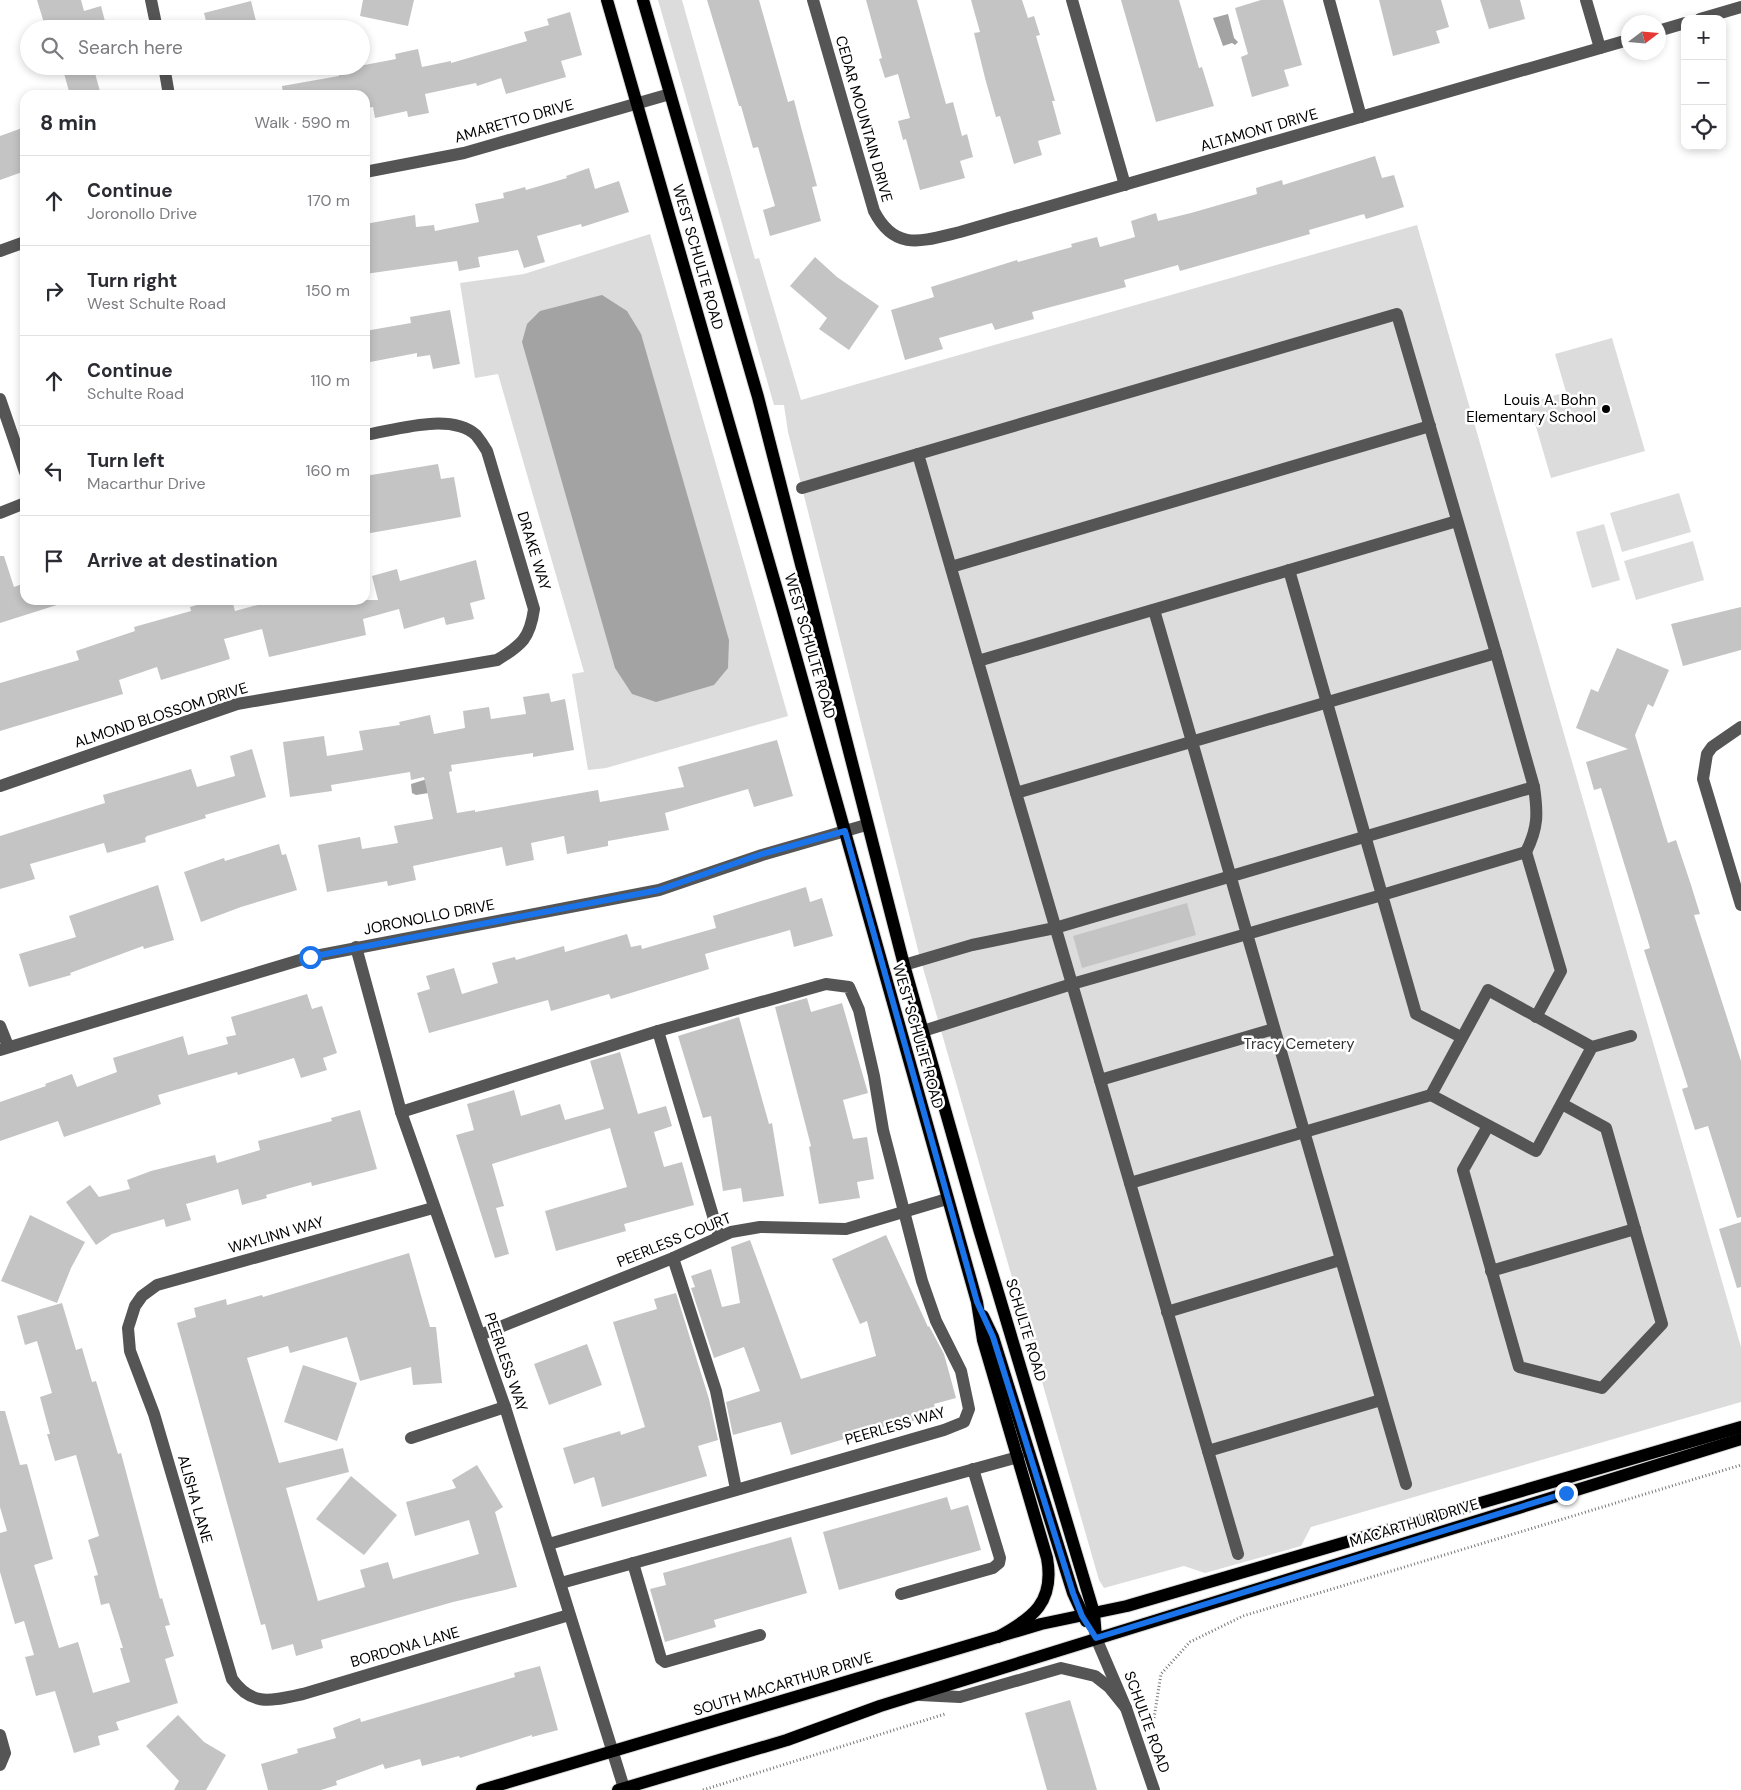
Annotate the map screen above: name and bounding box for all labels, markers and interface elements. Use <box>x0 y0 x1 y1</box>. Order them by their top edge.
north arrow <box>1621 15 1666 60</box>
map controls <box>1681 15 1726 150</box>
button: + <box>1681 15 1726 60</box>
search box <box>20 20 370 75</box>
street label: CEDAR MOUNTAIN DRIVE <box>831 33 897 205</box>
icon: search <box>38 34 66 62</box>
text: Search here <box>78 35 183 60</box>
button: − <box>1681 60 1726 105</box>
street label: AMARETTO DRIVE <box>452 94 576 148</box>
street label: ALTAMONT DRIVE <box>1198 104 1320 156</box>
button: locate <box>1681 105 1726 150</box>
text: 8 min <box>40 109 97 137</box>
text: Walk · 590 m <box>254 112 350 133</box>
text: Continue <box>87 178 173 203</box>
street label: WEST SCHULTE ROAD <box>668 182 728 332</box>
icon: ahead <box>40 187 68 215</box>
text: 170 m <box>307 190 350 211</box>
text: Joronollo Drive <box>87 203 197 224</box>
text: Turn right <box>87 268 177 293</box>
icon: right <box>40 277 68 305</box>
text: 150 m <box>306 280 350 301</box>
text: West Schulte Road <box>87 293 226 314</box>
text: Continue <box>87 358 173 383</box>
icon: ahead <box>40 367 68 395</box>
text: 110 m <box>311 370 350 391</box>
text: Schulte Road <box>87 383 184 404</box>
place label: Louis A. Bohn Elementary School <box>1466 390 1596 427</box>
marker: Louis A. Bohn Elementary School <box>1600 403 1612 415</box>
text: Turn left <box>87 448 165 473</box>
icon: left <box>40 457 68 485</box>
text: 160 m <box>306 460 350 481</box>
text: Macarthur Drive <box>87 473 206 494</box>
street label: DRAKE WAY <box>513 509 556 593</box>
icon: arrive <box>40 547 68 575</box>
text: Arrive at destination <box>87 548 278 573</box>
street label: WEST SCHULTE ROAD <box>780 571 840 721</box>
street label: ALMOND BLOSSOM DRIVE <box>72 677 250 753</box>
street label: JORONOLLO DRIVE <box>362 894 496 940</box>
route start <box>299 946 322 969</box>
street label: WEST SCHULTE ROAD <box>888 961 948 1111</box>
park label: Tracy Cemetery <box>1243 1034 1355 1054</box>
street label: PEERLESS COURT <box>614 1208 734 1272</box>
street label: WAYLINN WAY <box>226 1212 326 1258</box>
street label: SCHULTE ROAD <box>1001 1276 1051 1384</box>
street label: PEERLESS WAY <box>480 1310 532 1414</box>
street label: PEERLESS WAY <box>843 1402 948 1450</box>
street label: ALISHA LANE <box>173 1453 217 1545</box>
route end <box>1555 1482 1578 1505</box>
street label: MACARTHUR DRIVE <box>1347 1494 1481 1552</box>
street label: BORDONA LANE <box>348 1622 462 1672</box>
street label: SOUTH MACARTHUR DRIVE <box>691 1647 875 1721</box>
street label: SCHULTE ROAD <box>1119 1668 1175 1776</box>

